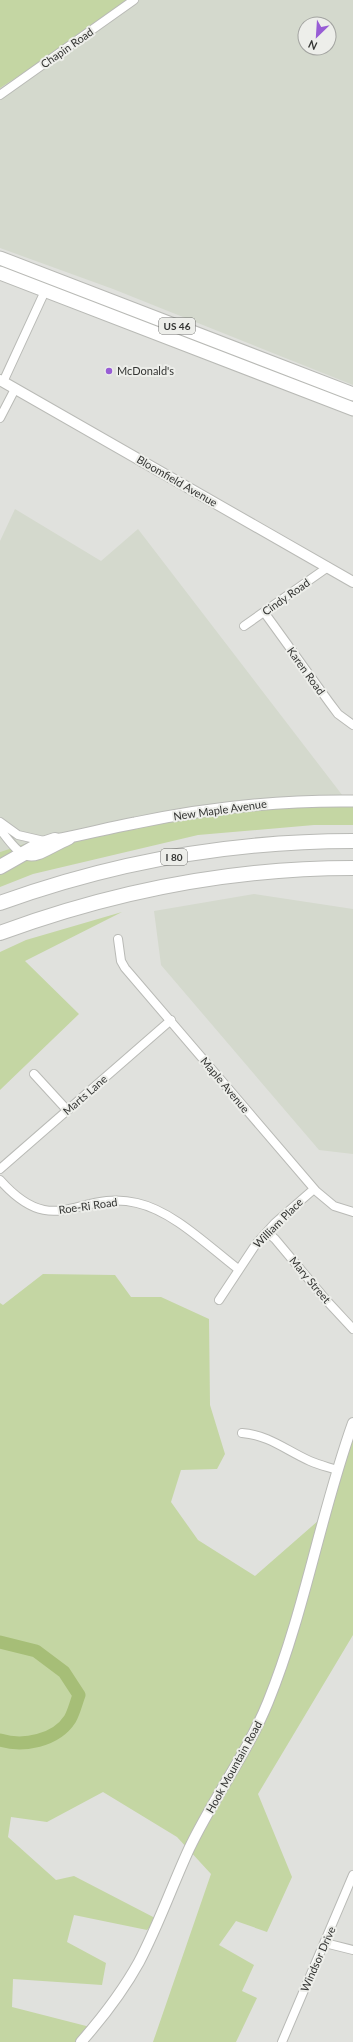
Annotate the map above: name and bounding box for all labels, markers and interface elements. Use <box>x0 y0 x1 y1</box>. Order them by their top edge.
north arrow <box>297 16 337 56</box>
street label: Chapin Road <box>38 25 95 70</box>
text: N <box>306 38 319 53</box>
road number: US 46 <box>159 318 195 334</box>
place label: McDonald's <box>117 364 174 377</box>
marker: McDonald's <box>104 366 114 376</box>
street label: Bloomfield Avenue <box>135 452 220 509</box>
street label: Cindy Road <box>259 576 312 618</box>
street label: Karen Road <box>285 644 328 697</box>
street label: New Maple Avenue <box>172 796 268 822</box>
road number: I 80 <box>161 849 187 865</box>
street label: Maple Avenue <box>198 1054 253 1115</box>
street label: Marts Lane <box>60 1072 109 1117</box>
street label: Roe-Ri Road <box>58 1195 118 1216</box>
street label: William Place <box>250 1195 305 1250</box>
street label: Mary Street <box>287 1254 334 1306</box>
street label: Hook Mountain Road <box>203 1719 264 1815</box>
street label: Windsor Drive <box>297 1924 338 1993</box>

